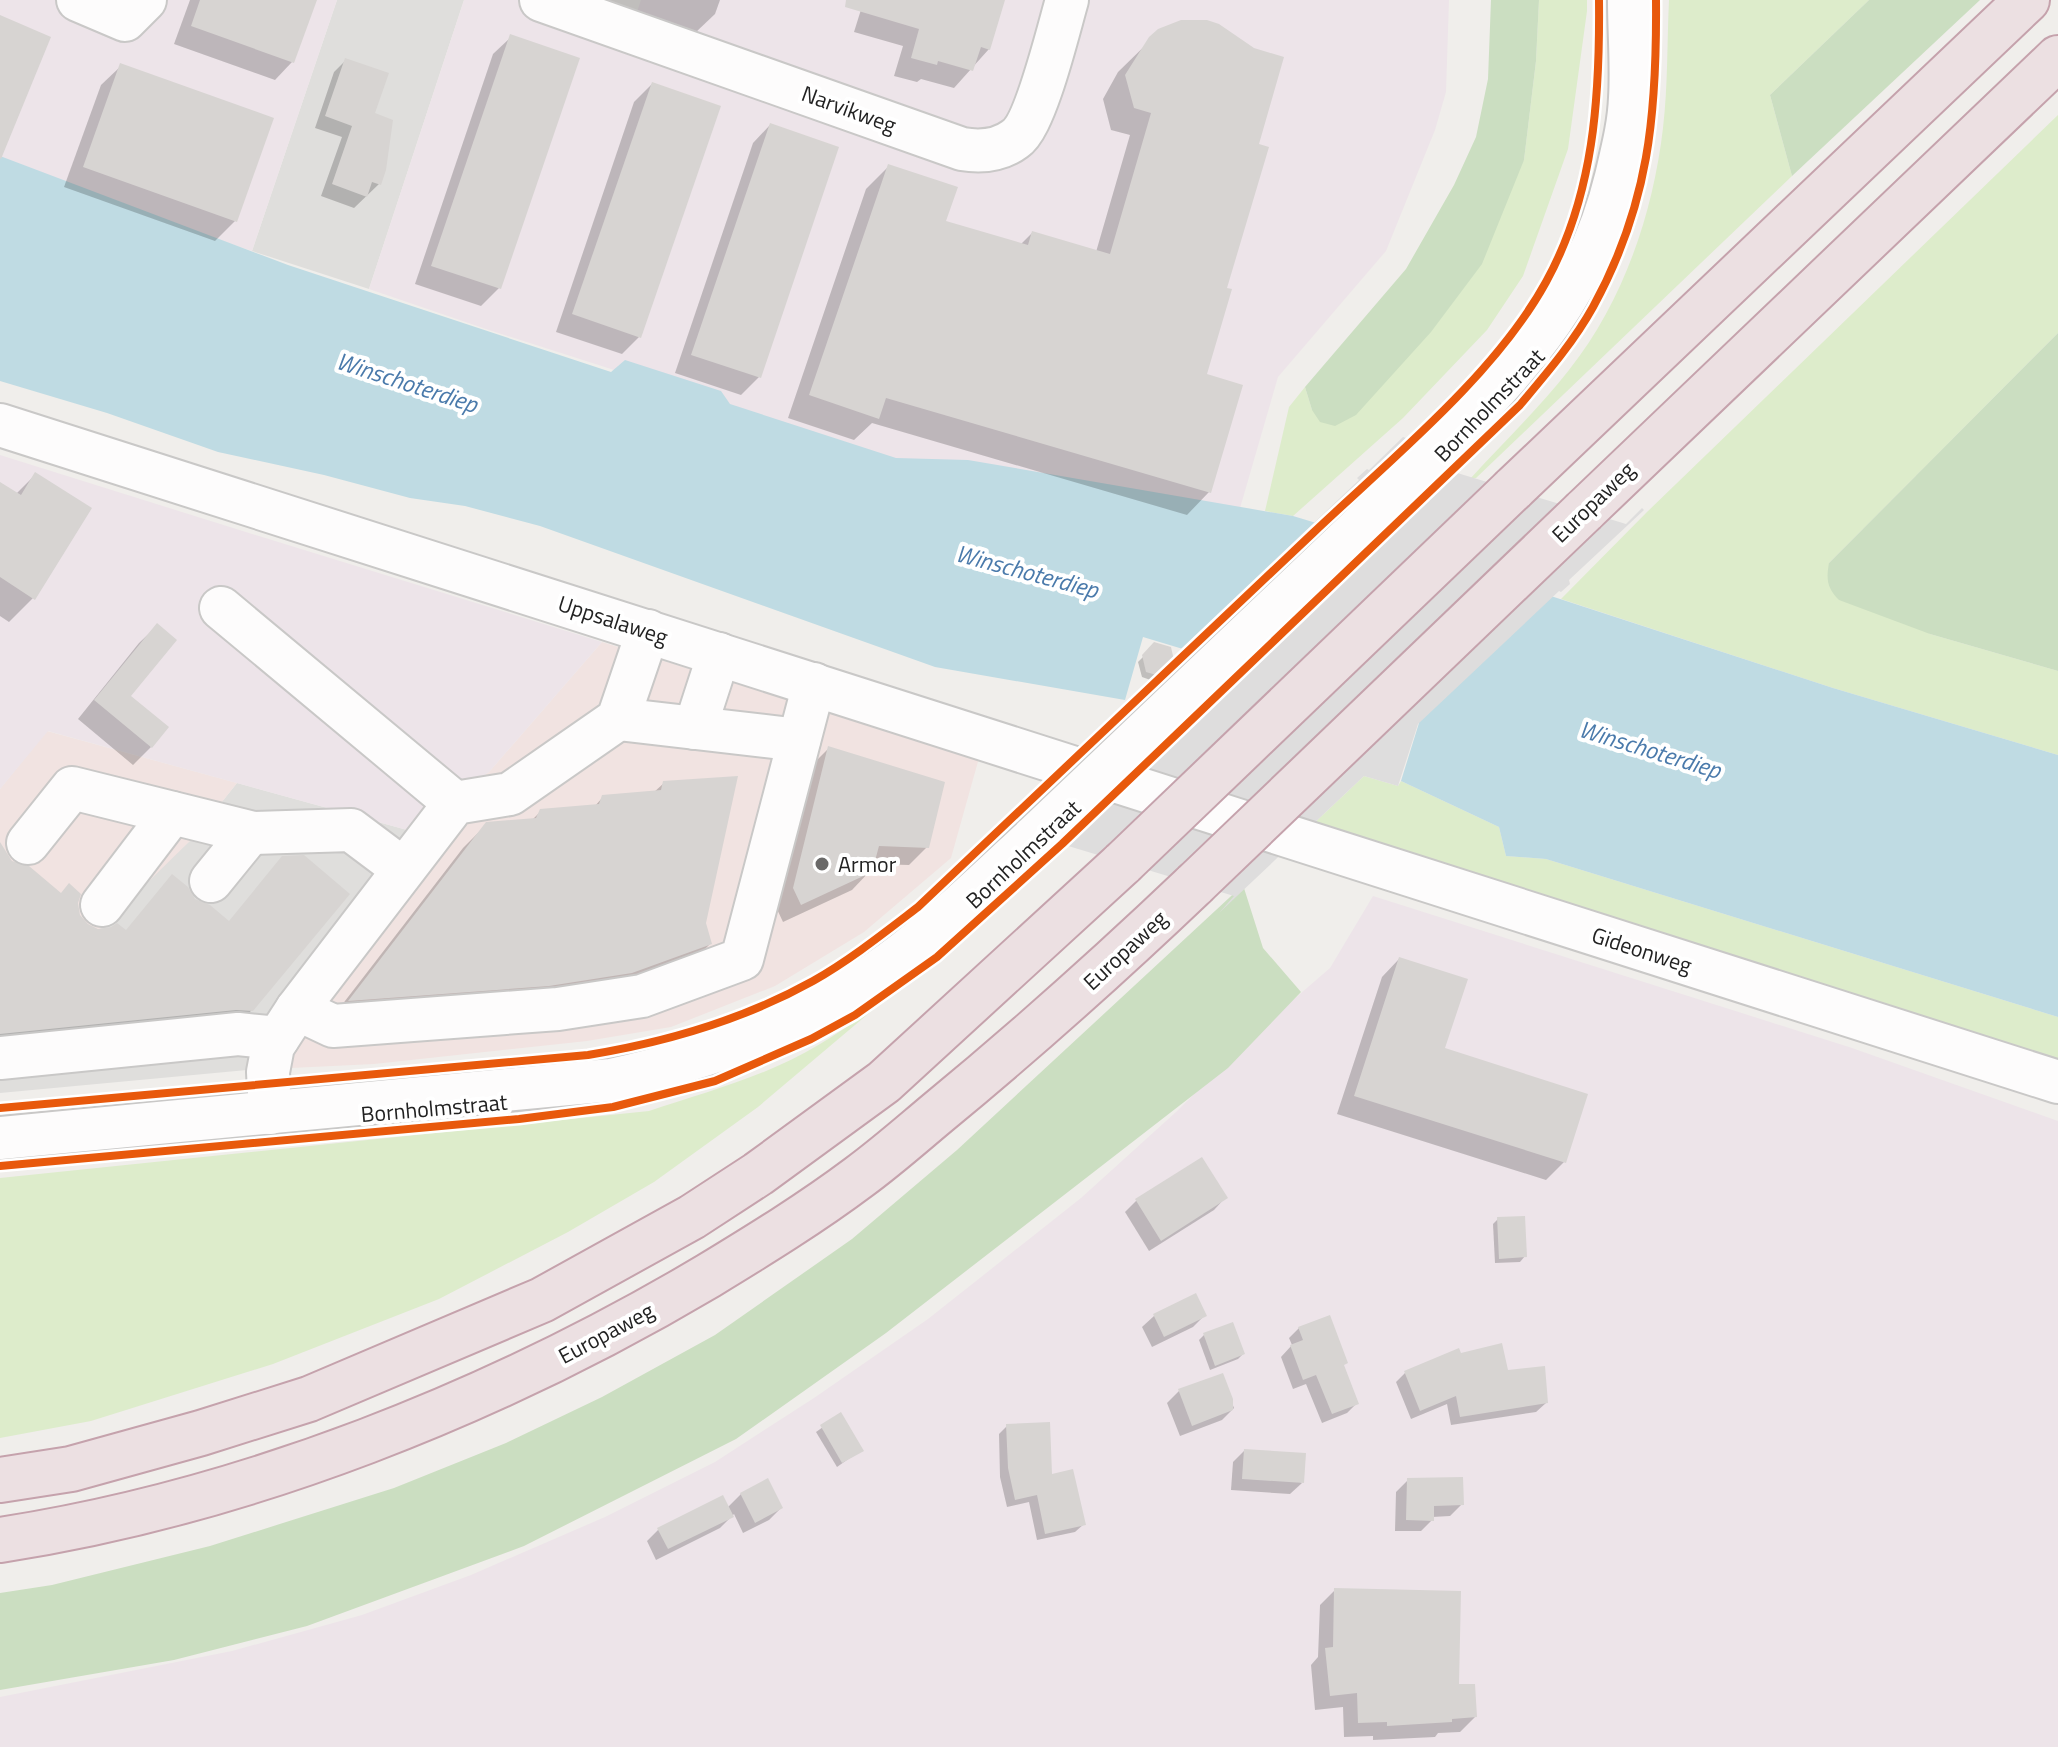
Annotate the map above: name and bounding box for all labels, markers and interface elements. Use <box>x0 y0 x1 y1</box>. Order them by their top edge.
street label: Narvikweg <box>797 76 901 142</box>
street label: Bornholmstraat <box>1426 340 1552 470</box>
water label: Winschoterdiep <box>332 342 484 422</box>
street label: Europaweg <box>1544 454 1642 550</box>
water label: Winschoterdiep <box>952 535 1104 608</box>
street label: Uppsalaweg <box>554 586 672 654</box>
water label: Winschoterdiep <box>1575 710 1727 788</box>
street label: Bornholmstraat <box>958 791 1088 917</box>
place label: Armor <box>838 847 897 881</box>
marker: Armor <box>813 855 831 873</box>
street label: Europaweg <box>1075 902 1175 998</box>
street label: Gideonweg <box>1588 918 1696 982</box>
street label: Bornholmstraat <box>359 1085 509 1131</box>
street label: Europaweg <box>552 1293 660 1373</box>

